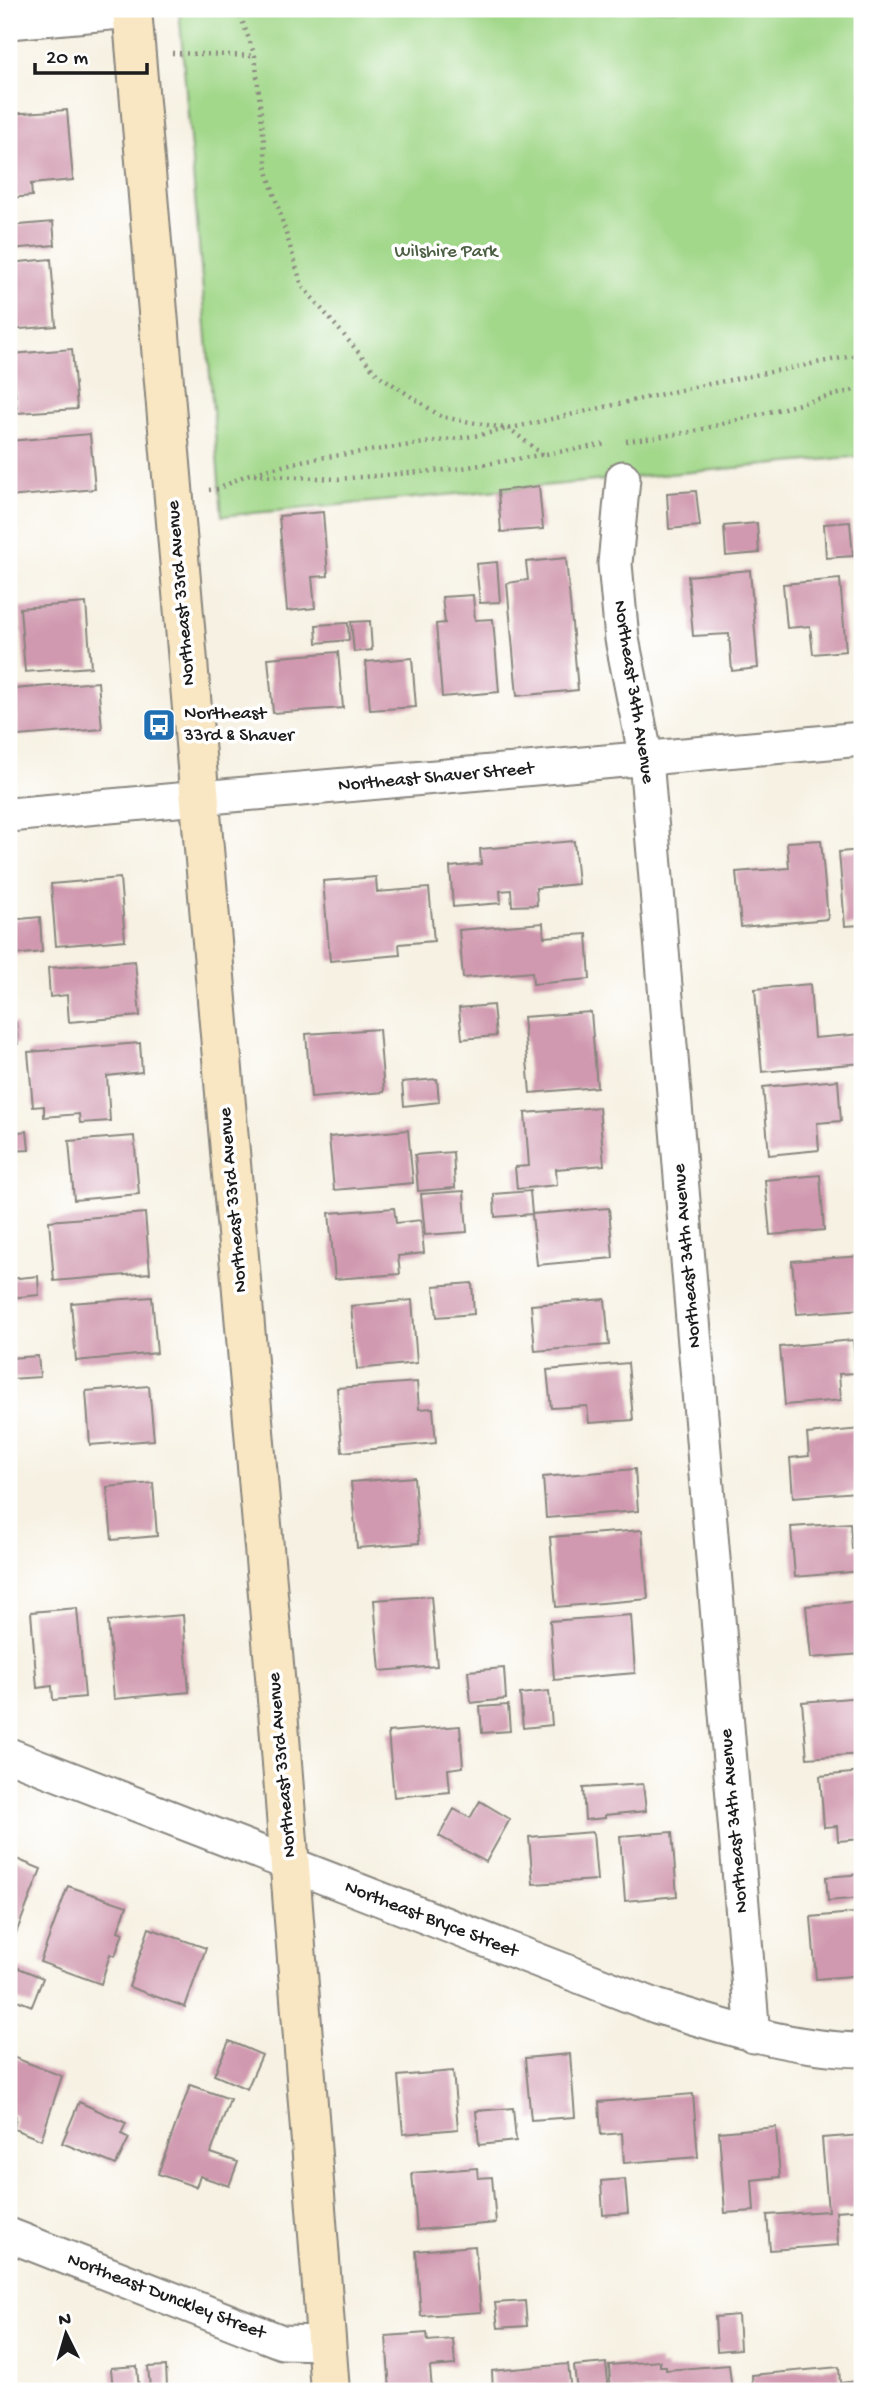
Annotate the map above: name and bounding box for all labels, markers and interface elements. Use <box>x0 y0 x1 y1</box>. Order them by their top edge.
scale bar <box>35 32 147 76</box>
text: 20 m <box>46 47 88 72</box>
park label: Wilshire Park <box>394 241 499 264</box>
street label: Northeast 33rd Avenue <box>162 499 202 687</box>
street label: Northeast 34th Avenue <box>607 599 659 785</box>
place label: Northeast 33rd & Shaver <box>183 703 296 748</box>
bus stop icon: Northeast 33rd & Shaver <box>140 706 178 744</box>
street label: Northeast Shaver Street <box>337 758 537 798</box>
street label: Northeast 33rd Avenue <box>214 1106 254 1294</box>
street label: Northeast 34th Avenue <box>668 1163 708 1349</box>
street label: Northeast 33rd Avenue <box>263 1671 303 1859</box>
street label: Northeast 34th Avenue <box>715 1728 755 1914</box>
street label: Northeast Bryce Street <box>341 1876 523 1964</box>
street label: Northeast Dunckley Street <box>64 2249 268 2345</box>
north arrow <box>32 2298 102 2368</box>

